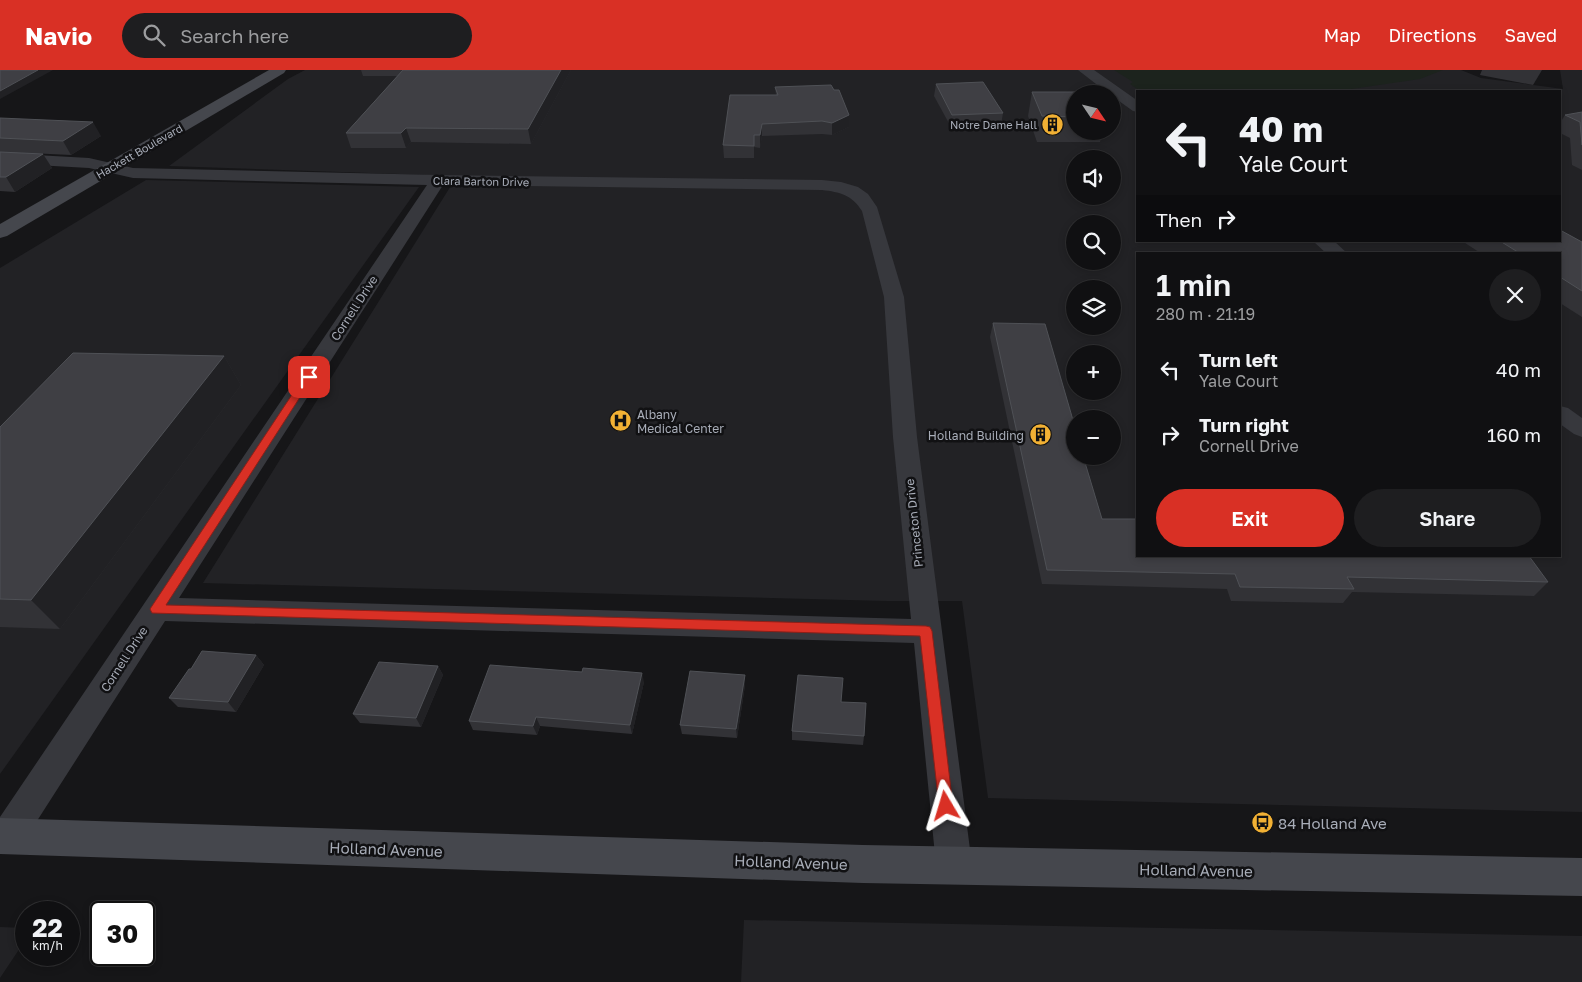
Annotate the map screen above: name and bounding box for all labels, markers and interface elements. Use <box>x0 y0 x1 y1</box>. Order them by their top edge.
search box <box>122 13 472 58</box>
text: Navio <box>25 21 92 50</box>
icon: search <box>140 21 168 49</box>
text: Search here <box>180 24 289 47</box>
text: Map <box>1324 24 1360 46</box>
text: Directions <box>1388 24 1476 46</box>
text: Saved <box>1504 24 1557 46</box>
north arrow <box>1066 85 1121 140</box>
map controls <box>1066 85 1121 465</box>
text: 40 m <box>1239 108 1323 150</box>
icon: left <box>1156 110 1221 175</box>
building icon: Notre Dame Hall <box>1041 112 1065 136</box>
place label: Notre Dame Hall <box>950 118 1037 131</box>
street label: Hackett Boulevard <box>93 121 185 181</box>
button: sound <box>1066 150 1121 205</box>
text: Yale Court <box>1239 150 1348 177</box>
street label: Clara Barton Drive <box>433 174 529 188</box>
icon: right <box>1212 205 1240 233</box>
text: Then <box>1156 208 1202 231</box>
button: search <box>1066 215 1121 270</box>
text: 1 min <box>1156 267 1231 303</box>
button: close <box>1489 269 1541 321</box>
street label: Cornell Drive <box>327 273 381 343</box>
button: layers <box>1066 280 1121 335</box>
text: 280 m · 21:19 <box>1156 304 1255 324</box>
button: + <box>1066 345 1121 400</box>
text: Turn left <box>1199 348 1278 371</box>
pin <box>288 356 330 398</box>
icon: left <box>1156 356 1184 384</box>
text: 40 m <box>1496 358 1541 381</box>
icon: arrive <box>295 363 323 391</box>
text: Yale Court <box>1199 371 1278 391</box>
place label: Albany Medical Center <box>637 407 724 436</box>
hospital icon: Albany Medical Center <box>609 409 633 433</box>
button: − <box>1066 410 1121 465</box>
text: Turn right <box>1199 413 1289 436</box>
icon: right <box>1156 421 1184 449</box>
building icon: Holland Building <box>1028 423 1052 447</box>
text: 160 m <box>1487 423 1541 446</box>
place label: Holland Building <box>928 428 1024 443</box>
text: Cornell Drive <box>1199 436 1299 456</box>
street label: Princeton Drive <box>902 478 926 568</box>
button: Exit <box>1156 489 1344 547</box>
button: Share <box>1354 489 1541 547</box>
street label: Cornell Drive <box>97 624 151 694</box>
position arrow <box>919 779 971 831</box>
bus stop icon: 84 Holland Ave <box>1250 811 1274 835</box>
place label: 84 Holland Ave <box>1278 814 1387 832</box>
street label: Holland Avenue <box>329 838 443 860</box>
street label: Holland Avenue <box>734 851 848 873</box>
street label: Holland Avenue <box>1139 860 1253 880</box>
speed limit sign: 30 <box>90 901 155 966</box>
text: 22 <box>32 912 63 943</box>
text: km/h <box>32 938 63 953</box>

